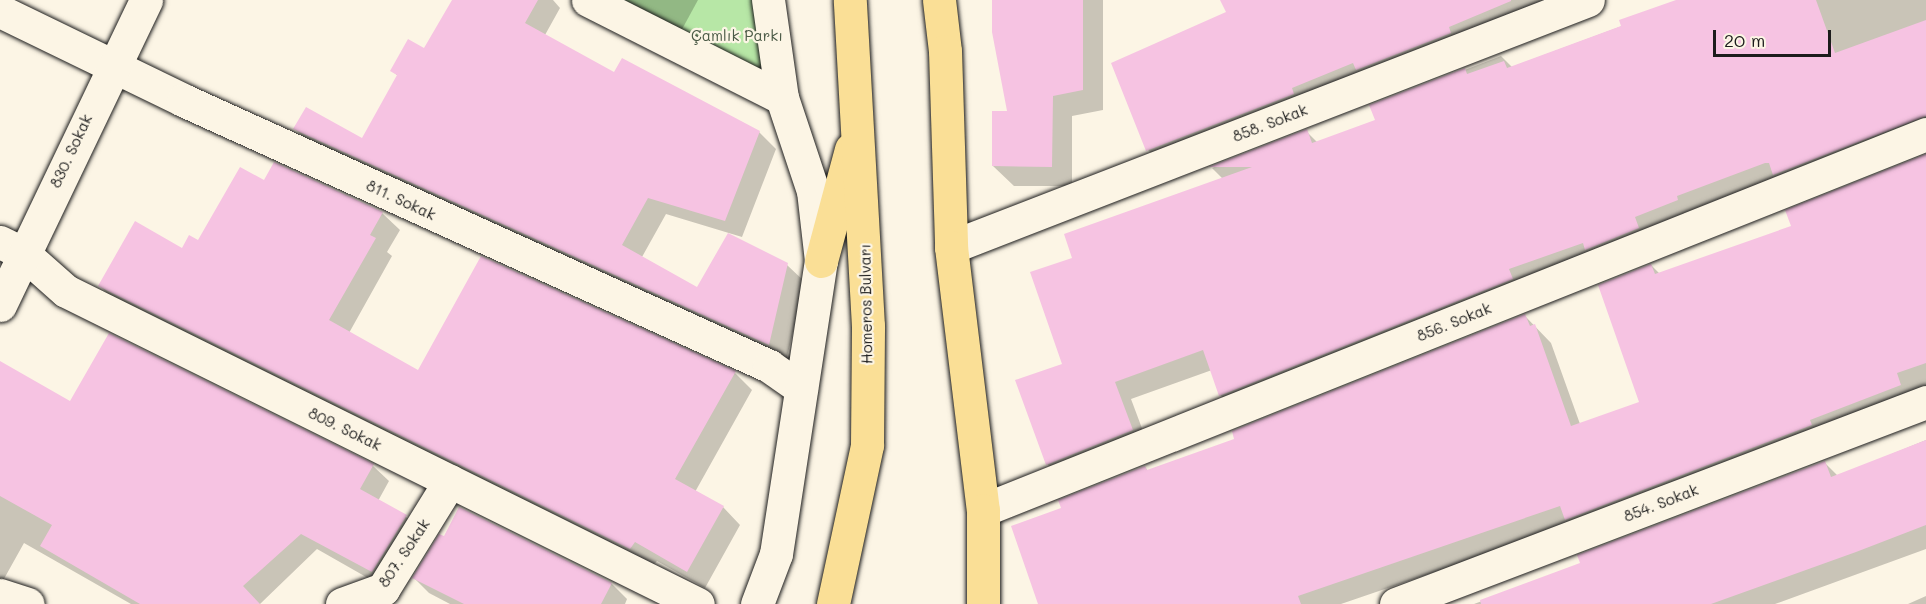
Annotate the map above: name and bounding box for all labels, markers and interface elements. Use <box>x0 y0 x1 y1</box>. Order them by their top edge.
scale bar <box>1716 18 1834 56</box>
park label: Çamlık Parkı <box>691 27 783 45</box>
text: 20 m <box>1724 28 1765 52</box>
street label: 858. Sokak <box>1230 100 1310 146</box>
street label: 830. Sokak <box>46 111 96 191</box>
street label: 811. Sokak <box>364 176 438 224</box>
street label: Homeros Bulvarı <box>856 244 876 364</box>
street label: 856. Sokak <box>1414 299 1494 345</box>
street label: 809. Sokak <box>306 404 384 454</box>
street label: 854. Sokak <box>1621 481 1701 525</box>
street label: 807. Sokak <box>375 515 433 591</box>

